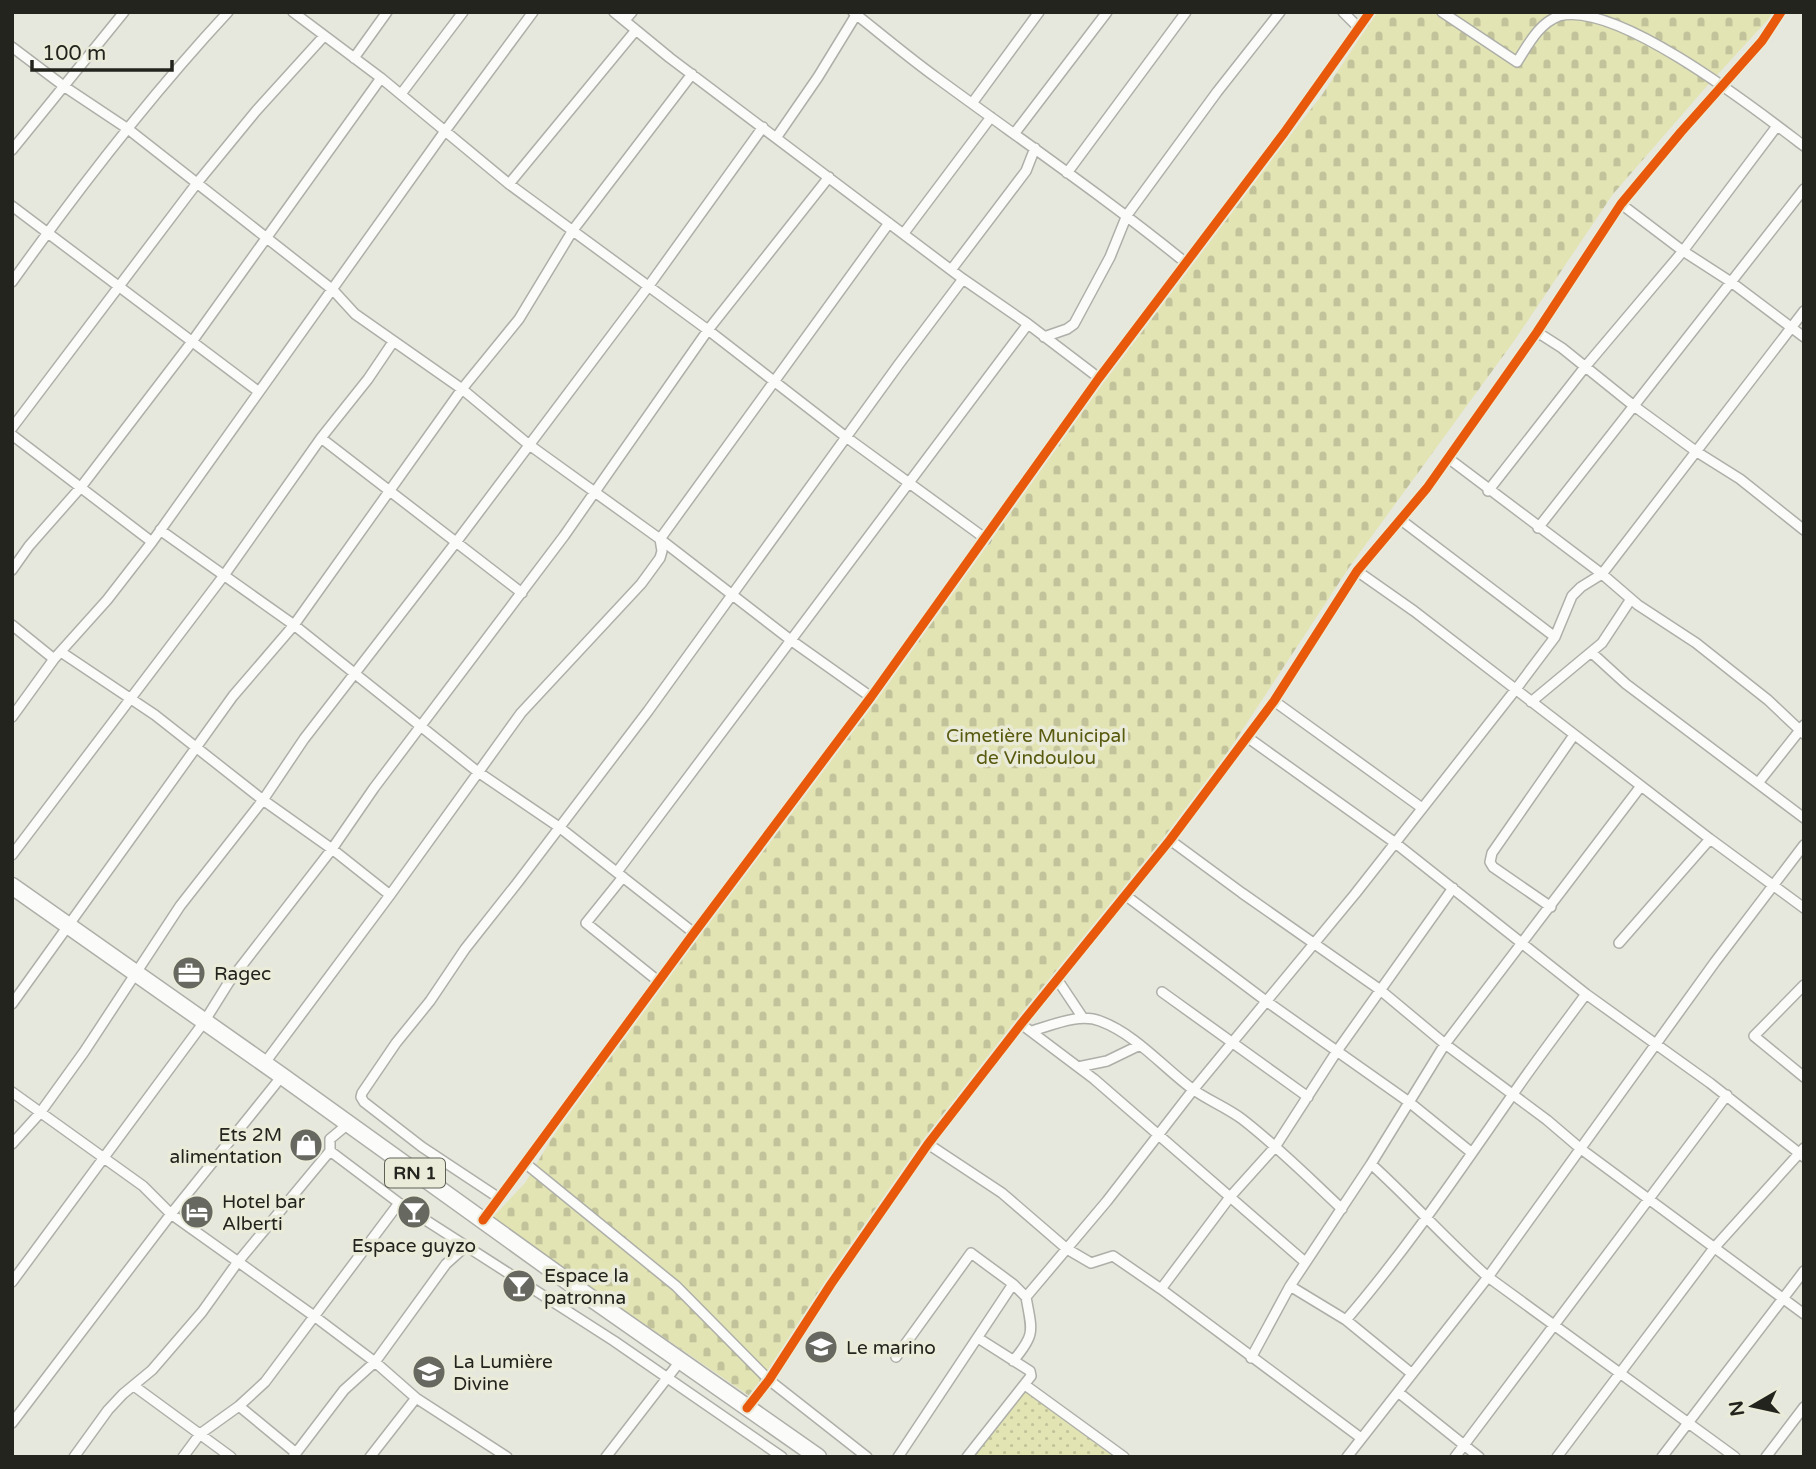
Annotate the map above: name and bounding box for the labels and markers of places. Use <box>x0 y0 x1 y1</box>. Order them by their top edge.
office icon: Ragec <box>170 954 208 992</box>
place label: Ragec <box>214 963 271 985</box>
place label: Ets 2M alimentation <box>170 1124 282 1168</box>
shop icon: Ets 2M alimentation <box>287 1126 325 1164</box>
place label: Hotel bar Alberti <box>222 1191 306 1235</box>
hotel icon: Hotel bar Alberti <box>178 1193 216 1231</box>
bar icon: Espace guyzo <box>395 1193 433 1231</box>
place label: Espace guyzo <box>352 1235 476 1257</box>
place label: Espace la patronna <box>544 1265 629 1309</box>
bar icon: Espace la patronna <box>500 1267 538 1305</box>
school or university icon: Le marino <box>802 1328 840 1366</box>
place label: Le marino <box>846 1337 936 1359</box>
place label: La Lumière Divine <box>453 1351 553 1395</box>
school or university icon: La Lumière Divine <box>410 1353 448 1391</box>

